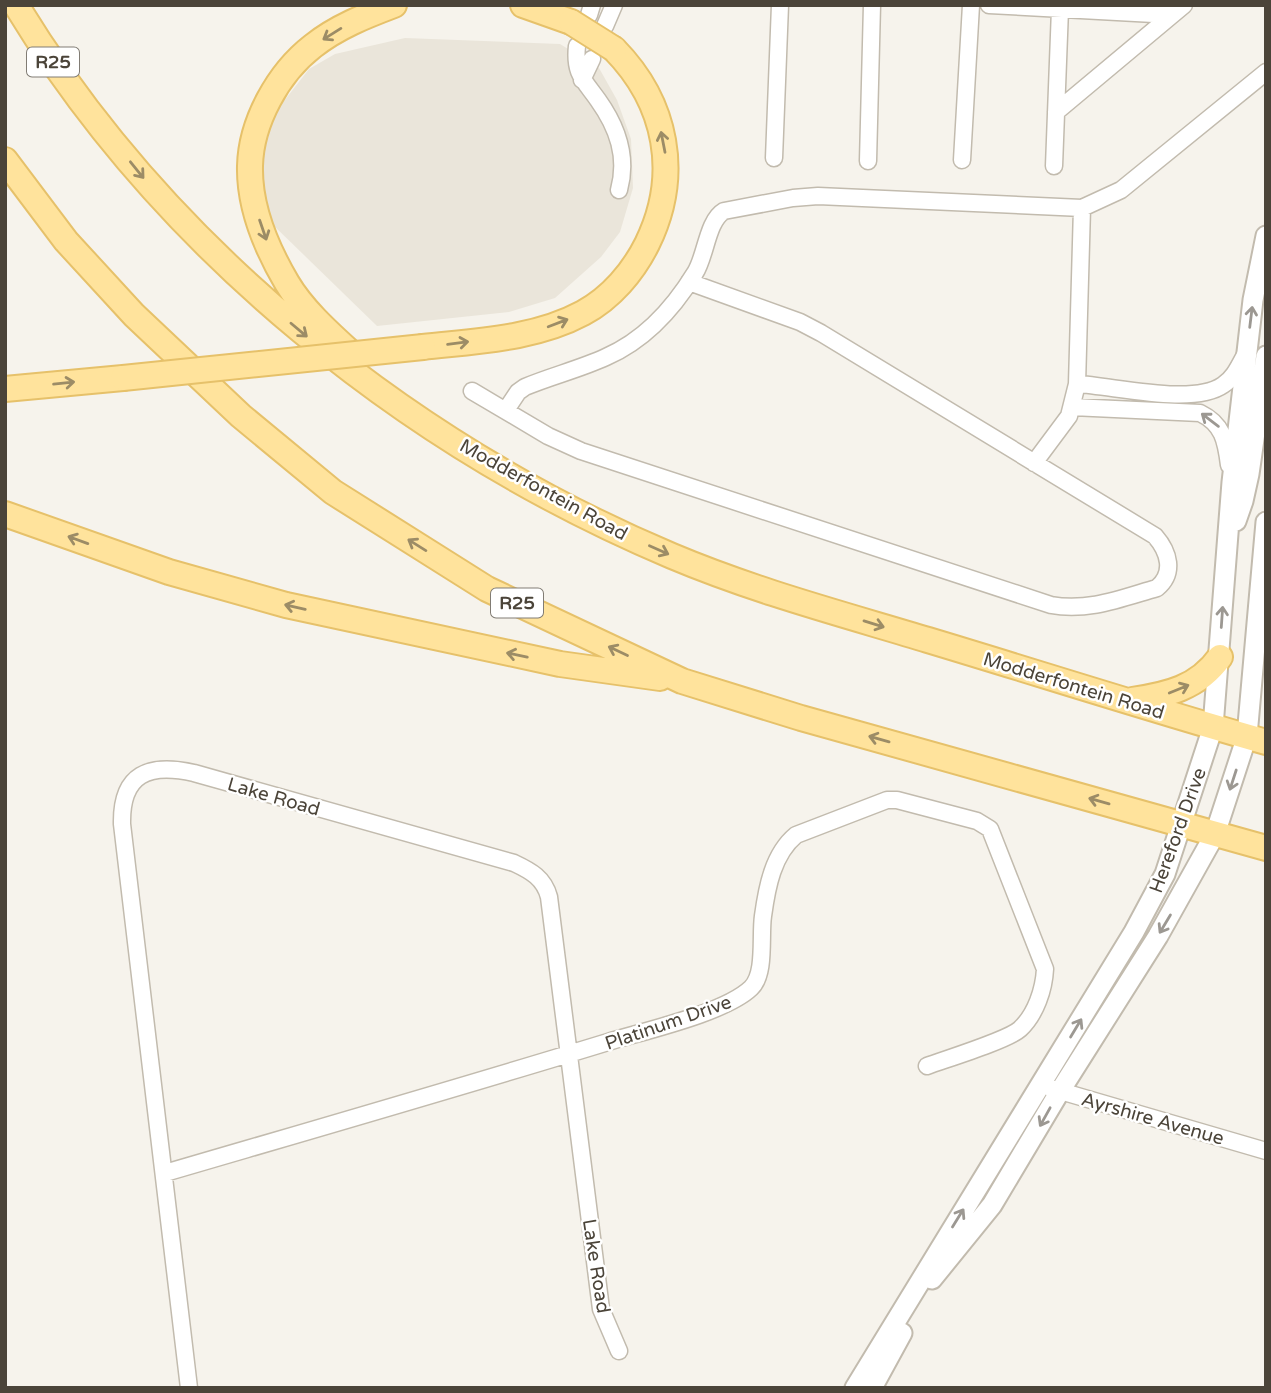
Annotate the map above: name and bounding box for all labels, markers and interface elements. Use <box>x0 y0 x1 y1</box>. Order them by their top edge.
one-way arrow <box>323 27 343 41</box>
road number: R25 <box>27 48 79 76</box>
one-way arrow <box>656 131 670 154</box>
one-way arrow <box>130 160 145 178</box>
one-way arrow <box>258 218 270 240</box>
one-way arrow <box>1245 306 1258 329</box>
one-way arrow <box>547 316 569 328</box>
one-way arrow <box>289 322 307 338</box>
one-way arrow <box>446 336 468 349</box>
one-way arrow <box>52 377 75 390</box>
one-way arrow <box>1201 413 1220 427</box>
street label: Modderfontein Road <box>456 435 631 545</box>
one-way arrow <box>67 533 89 545</box>
one-way arrow <box>408 538 428 552</box>
one-way arrow <box>648 544 669 557</box>
road number: R25 <box>491 588 543 618</box>
one-way arrow <box>284 600 307 613</box>
one-way arrow <box>1216 606 1229 629</box>
one-way arrow <box>863 618 885 631</box>
one-way arrow <box>608 644 629 657</box>
one-way arrow <box>506 648 529 662</box>
street label: Modderfontein Road <box>981 648 1167 724</box>
one-way arrow <box>1168 682 1190 695</box>
one-way arrow <box>869 732 891 745</box>
street label: Hereford Drive <box>1145 765 1211 896</box>
one-way arrow <box>1225 768 1238 790</box>
street label: Lake Road <box>225 773 323 821</box>
one-way arrow <box>1088 793 1110 806</box>
one-way arrow <box>1158 913 1172 933</box>
street label: Platinum Drive <box>602 991 734 1055</box>
one-way arrow <box>1070 1018 1084 1038</box>
street label: Ayrshire Avenue <box>1079 1088 1226 1150</box>
one-way arrow <box>1038 1106 1051 1127</box>
one-way arrow <box>952 1208 966 1228</box>
street label: Lake Road <box>578 1217 614 1315</box>

